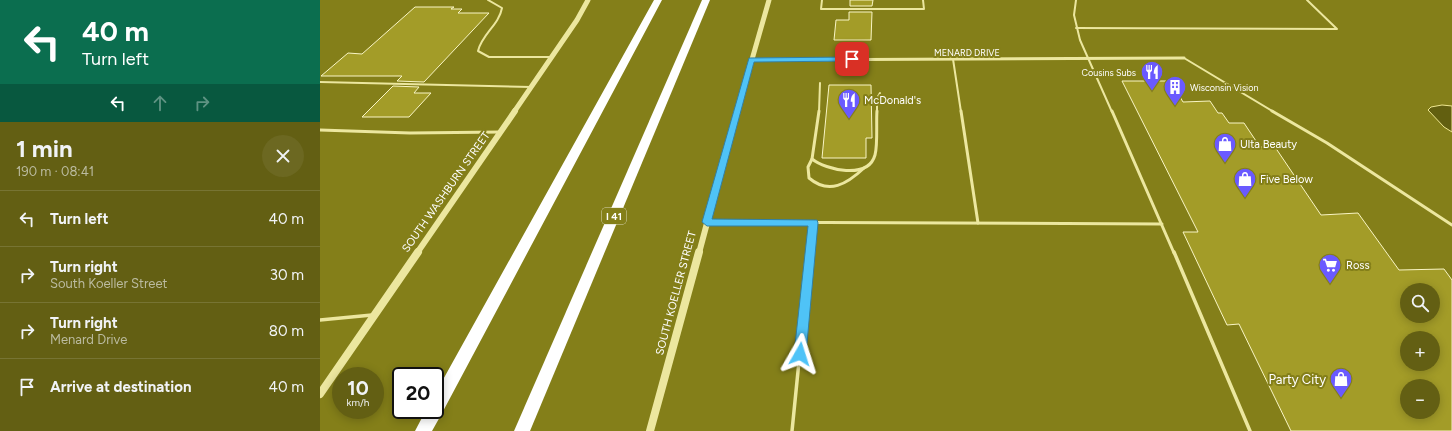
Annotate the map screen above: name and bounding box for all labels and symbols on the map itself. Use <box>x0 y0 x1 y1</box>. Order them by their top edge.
pin <box>835 42 869 76</box>
street label: MENARD DRIVE <box>934 47 1000 58</box>
restaurant icon: Cousins Subs <box>1139 59 1165 92</box>
place label: Cousins Subs <box>1082 67 1136 78</box>
building icon: Wisconsin Vision <box>1162 74 1188 107</box>
place label: Wisconsin Vision <box>1190 82 1258 93</box>
restaurant icon: McDonald's <box>836 87 862 120</box>
place label: McDonald's <box>864 94 921 107</box>
street label: SOUTH WASHBURN STREET <box>399 129 493 255</box>
shop icon: Ulta Beauty <box>1212 131 1238 164</box>
place label: Ulta Beauty <box>1240 138 1297 151</box>
shop icon: Five Below <box>1232 166 1258 199</box>
place label: Five Below <box>1260 173 1313 186</box>
road number: I 41 <box>602 208 626 224</box>
street label: SOUTH KOELLER STREET <box>653 229 699 357</box>
supermarket icon: Ross <box>1317 252 1343 285</box>
place label: Ross <box>1346 259 1370 272</box>
position arrow <box>779 333 821 375</box>
shop icon: Party City <box>1328 366 1354 399</box>
speed limit sign: 20 <box>392 367 444 419</box>
place label: Party City <box>1268 372 1326 387</box>

